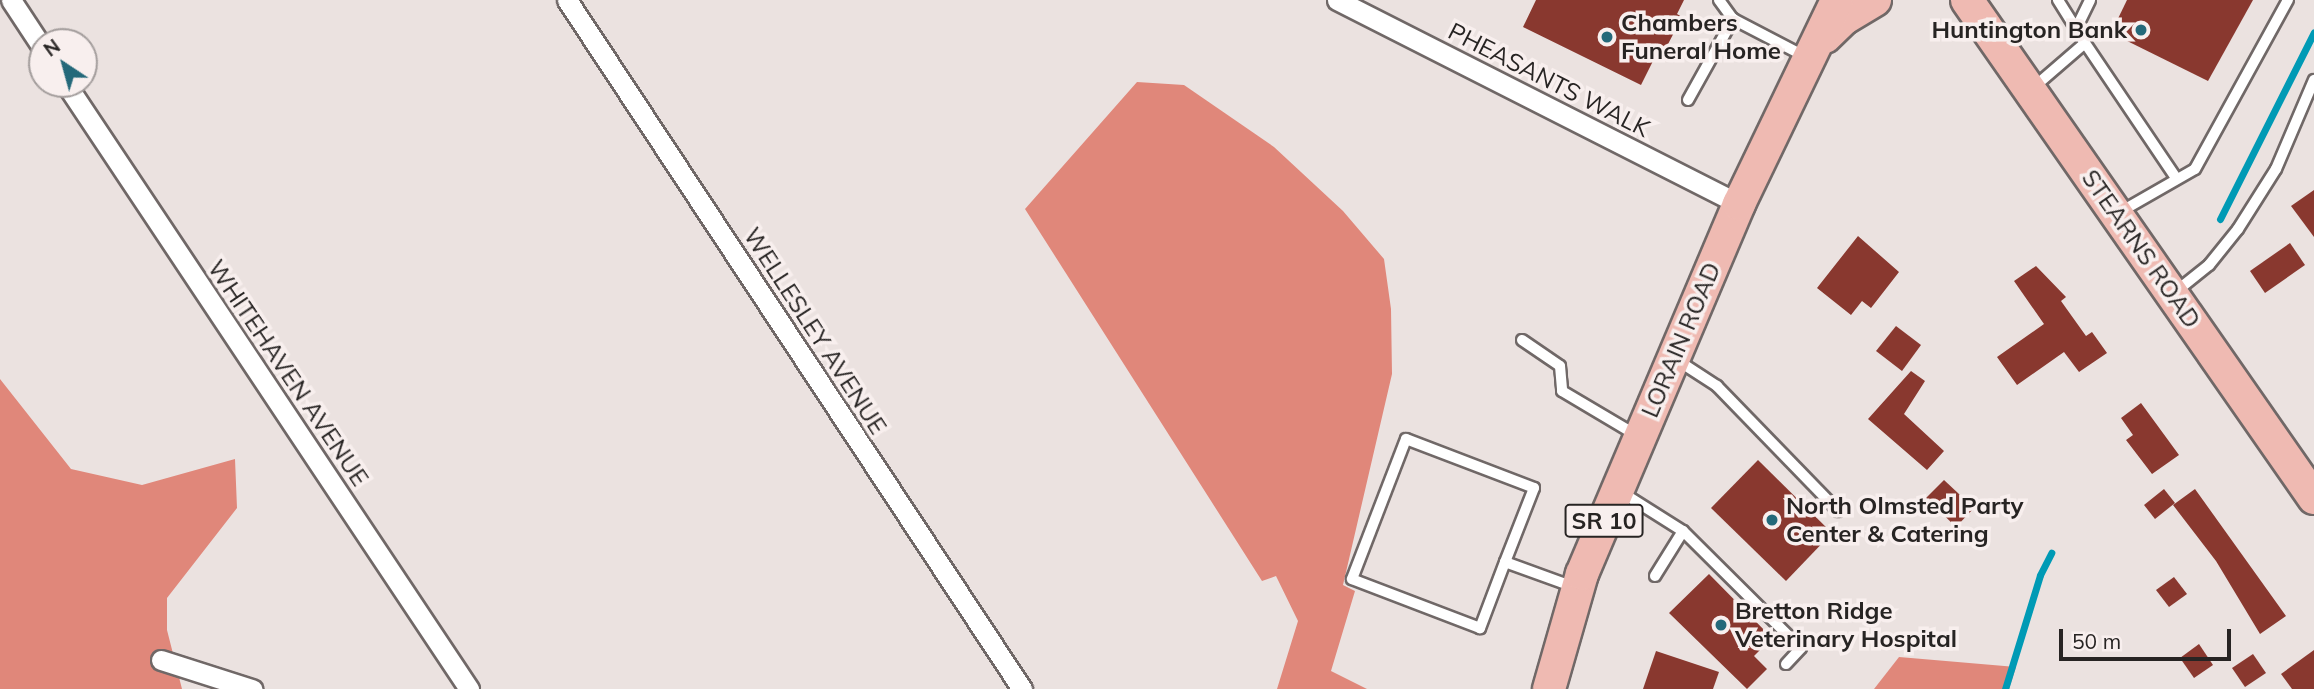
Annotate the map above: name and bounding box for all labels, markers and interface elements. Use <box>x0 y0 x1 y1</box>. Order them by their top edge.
place label: Chambers Funeral Home <box>1621 9 1781 65</box>
place label: Huntington Bank <box>1931 16 2127 44</box>
street label: PHEASANTS WALK <box>1443 17 1655 143</box>
marker: Huntington Bank <box>2133 22 2149 38</box>
north arrow <box>28 28 98 98</box>
marker: Chambers Funeral Home <box>1599 29 1615 45</box>
text: N <box>39 34 65 62</box>
street label: STEARNS ROAD <box>2076 164 2206 334</box>
street label: WELLESLEY AVENUE <box>737 222 893 440</box>
street label: WHITEHAVEN AVENUE <box>202 255 374 491</box>
street label: LORAIN ROAD <box>1635 258 1727 422</box>
place label: North Olmsted Party Center & Catering <box>1786 492 2024 548</box>
road number: SR 10 <box>1564 502 1644 540</box>
marker: North Olmsted Party Center & Catering <box>1764 512 1780 528</box>
place label: Bretton Ridge Veterinary Hospital <box>1735 597 1957 653</box>
scale bar <box>2062 616 2234 660</box>
marker: Bretton Ridge Veterinary Hospital <box>1713 617 1729 633</box>
text: 50 m <box>2072 628 2121 654</box>

